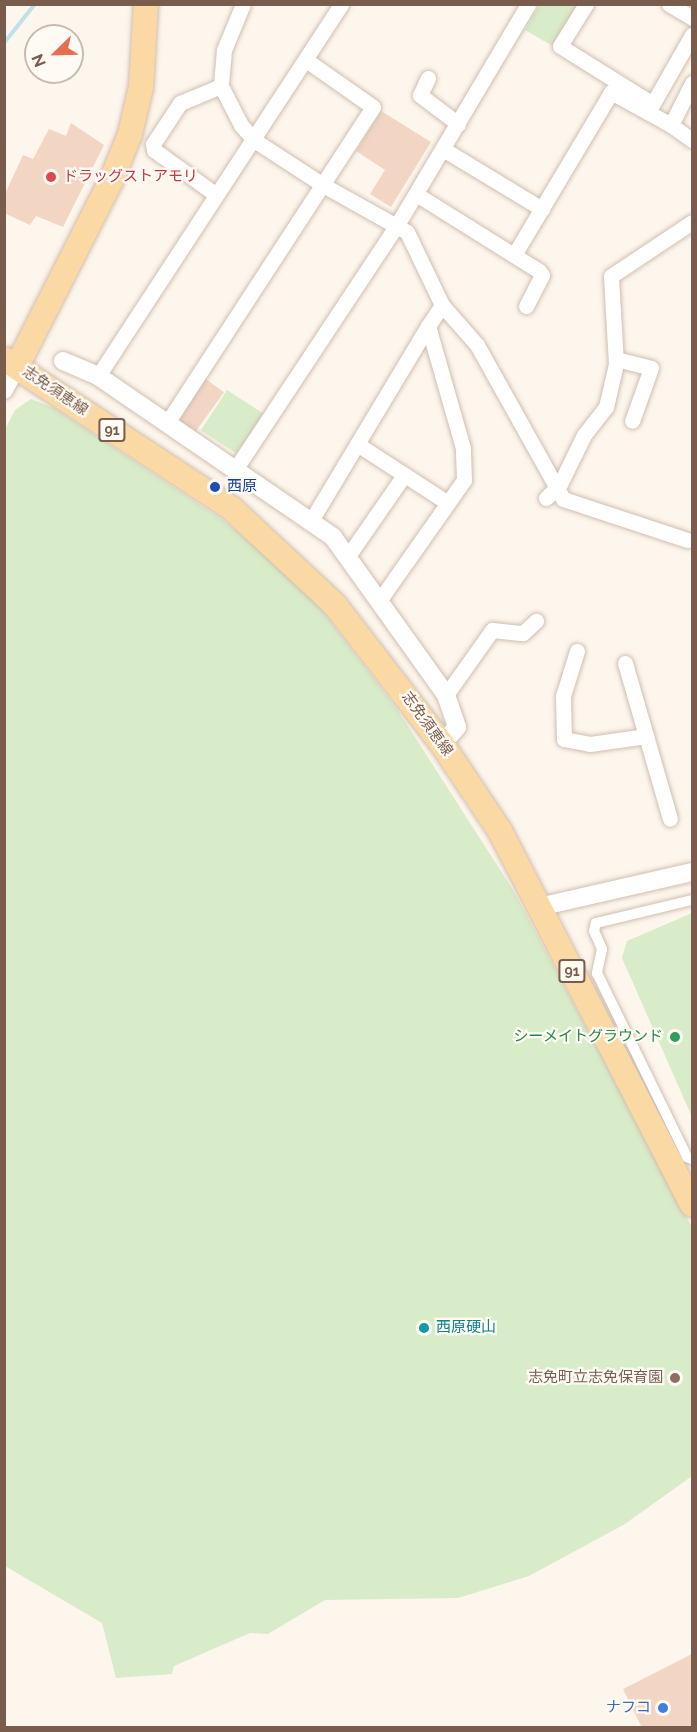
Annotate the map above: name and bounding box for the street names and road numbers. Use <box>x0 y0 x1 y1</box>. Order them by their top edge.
street label: 志免須恵線 <box>19 363 91 419</box>
road number: 91 <box>97 419 127 441</box>
street label: 志免須恵線 <box>398 688 456 760</box>
road number: 91 <box>557 960 587 982</box>

